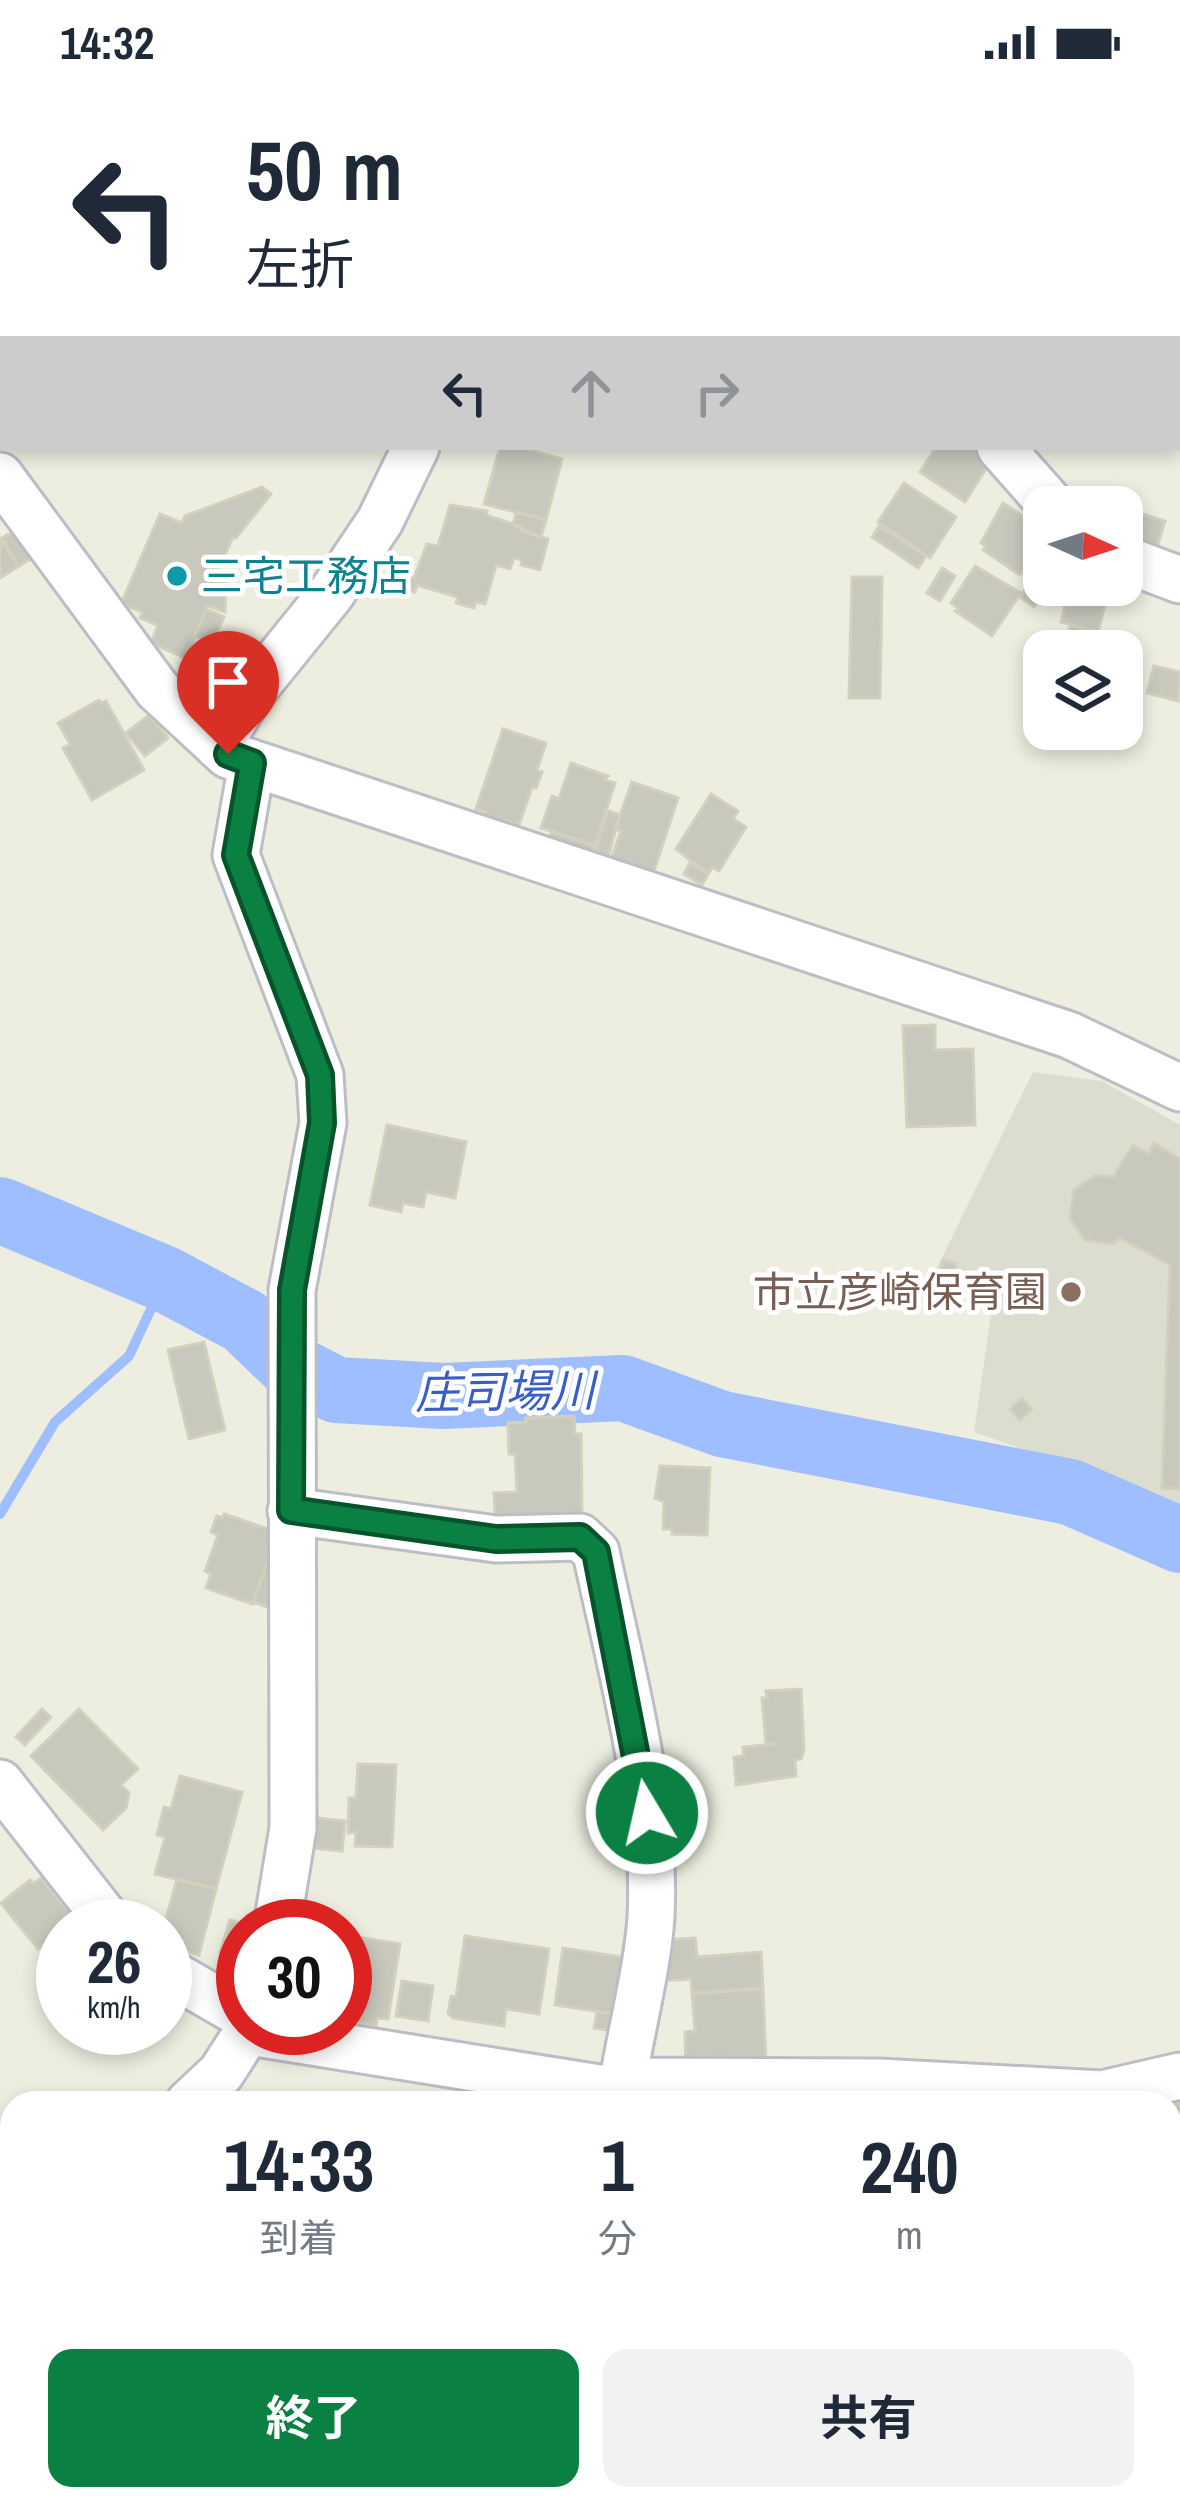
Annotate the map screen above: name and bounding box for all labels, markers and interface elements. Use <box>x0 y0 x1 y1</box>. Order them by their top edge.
text: 14:32 <box>60 12 154 73</box>
text: 50 m <box>246 113 403 226</box>
icon: left <box>48 132 204 288</box>
text: 左折 <box>246 228 354 301</box>
icon: left <box>432 360 498 426</box>
icon: ahead <box>558 360 624 426</box>
icon: right <box>684 360 750 426</box>
north arrow <box>1023 486 1143 606</box>
map controls <box>1023 486 1143 750</box>
place label: 三宅工務店 <box>201 548 411 604</box>
marker: 三宅工務店 <box>164 563 190 589</box>
button: layers <box>1023 630 1143 750</box>
pin <box>177 631 279 754</box>
icon: arrive <box>195 649 261 715</box>
place label: 市立彦崎保育園 <box>753 1264 1047 1320</box>
marker: 市立彦崎保育園 <box>1058 1279 1084 1305</box>
water label: 庄司場川 <box>414 1359 600 1423</box>
position arrow <box>584 1750 710 1876</box>
speed limit sign: 30 <box>216 1899 372 2055</box>
text: 26 <box>87 1921 141 2002</box>
text: km/h <box>87 1987 141 2027</box>
text: 14:33 <box>223 2116 374 2213</box>
text: 1 <box>601 2116 634 2213</box>
text: 240 <box>860 2118 959 2215</box>
text: m <box>896 2209 923 2261</box>
text: 到着 <box>260 2212 338 2264</box>
text: 分 <box>598 2212 637 2264</box>
button: 終了 <box>48 2349 579 2487</box>
button: 共有 <box>603 2349 1134 2487</box>

